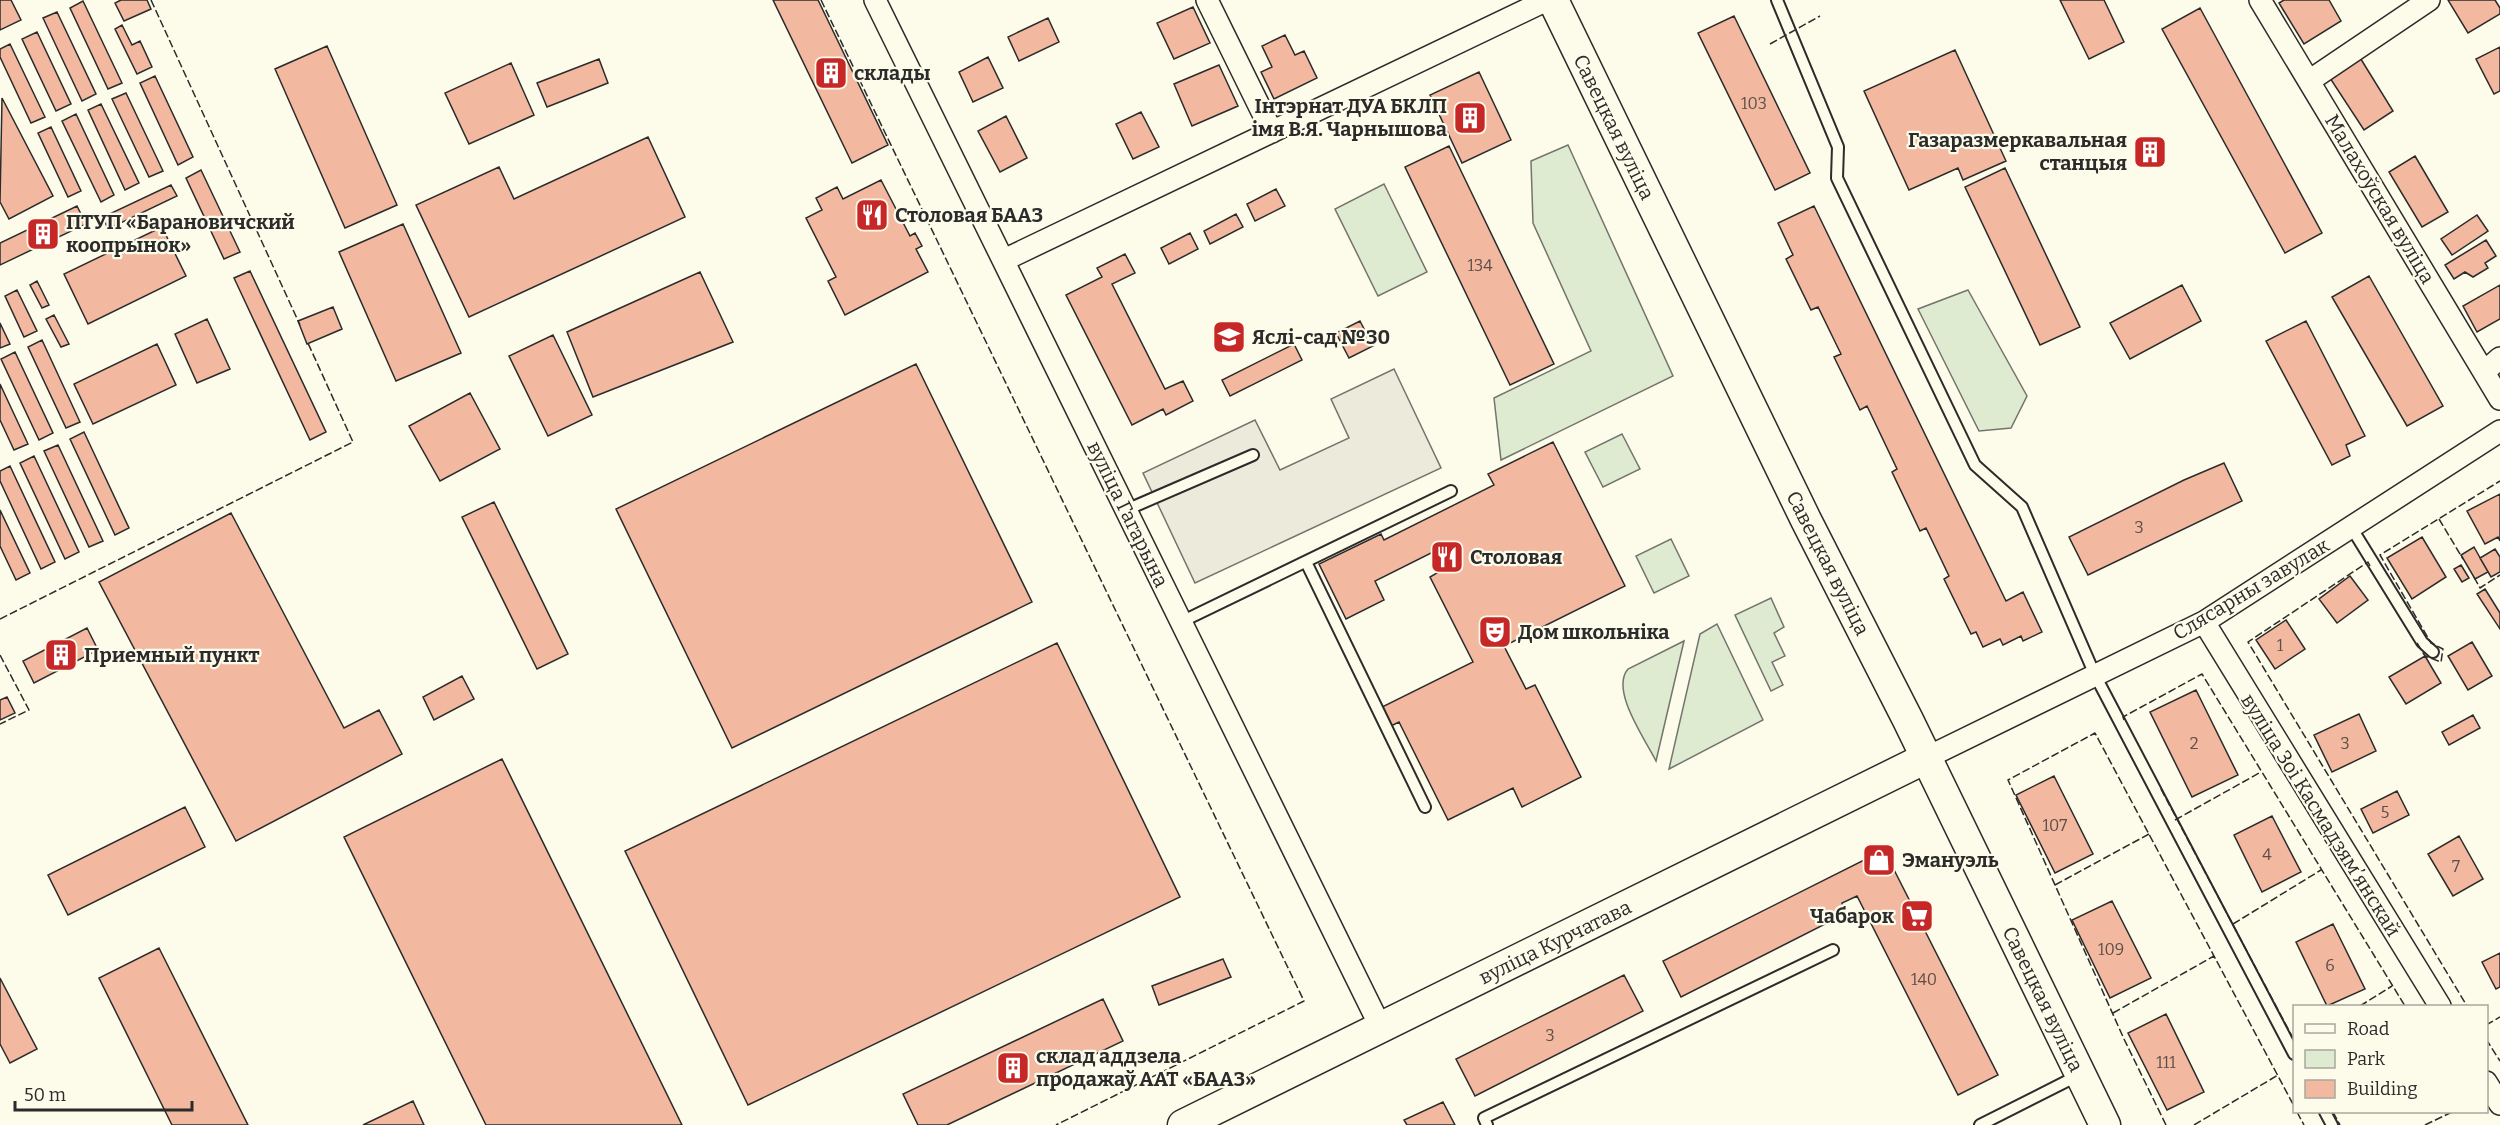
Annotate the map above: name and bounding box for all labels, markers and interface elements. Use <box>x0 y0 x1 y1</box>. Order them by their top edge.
street label: Савецкая вуліца <box>1568 50 1660 204</box>
building icon: склады <box>813 55 849 91</box>
place label: склады <box>854 61 930 85</box>
place label: Інтэрнат ДУА БКЛП імя В.Я. Чарнышова <box>1252 94 1447 141</box>
house number: 103 <box>1741 94 1767 113</box>
building icon: Інтэрнат ДУА БКЛП імя В.Я. Чарнышова <box>1452 100 1488 136</box>
street label: Малахоўская вуліца <box>2320 110 2440 288</box>
place label: Газаразмеркавальная станцыя <box>1908 128 2127 175</box>
building icon: Газаразмеркавальная станцыя <box>2132 134 2168 170</box>
restaurant icon: Столовая БААЗ <box>854 197 890 233</box>
place label: Столовая БААЗ <box>895 203 1043 227</box>
place label: ПТУП «Барановичский коопрынок» <box>66 210 295 257</box>
building icon: ПТУП «Барановичский коопрынок» <box>25 216 61 252</box>
house number: 134 <box>1468 256 1493 275</box>
school or university icon: Яслі-сад №30 <box>1211 319 1247 355</box>
place label: Яслі-сад №30 <box>1252 325 1390 349</box>
street label: вуліца Гагарына <box>1082 437 1174 591</box>
street label: Савецкая вуліца <box>1781 487 1875 639</box>
house number: 3 <box>2134 518 2144 537</box>
street label: Слясарны завулак <box>2169 533 2334 645</box>
restaurant icon: Столовая <box>1429 539 1465 575</box>
place label: Столовая <box>1470 545 1562 569</box>
theatre icon: Дом школьніка <box>1477 614 1513 650</box>
place label: Дом школьніка <box>1518 620 1670 644</box>
house number: 1 <box>2277 636 2284 655</box>
building icon: Приемный пункт <box>43 637 79 673</box>
place label: Приемный пункт <box>84 643 259 667</box>
street label: вуліца Зоі Касмадзямʼянскай <box>2236 689 2406 941</box>
house number: 2 <box>2190 734 2198 753</box>
house number: 3 <box>2340 734 2350 753</box>
house number: 5 <box>2381 803 2389 822</box>
house number: 107 <box>2043 816 2067 835</box>
shop icon: Эмануэль <box>1861 842 1897 878</box>
house number: 4 <box>2262 845 2272 864</box>
place label: Эмануэль <box>1902 848 1999 872</box>
house number: 7 <box>2452 857 2460 876</box>
street label: вуліца Курчатава <box>1475 895 1635 989</box>
supermarket icon: Чабарок <box>1899 898 1935 934</box>
place label: Чабарок <box>1810 904 1895 928</box>
street label: Савецкая вуліца <box>1997 922 2089 1076</box>
house number: 109 <box>2098 940 2124 959</box>
house number: 6 <box>2325 956 2335 975</box>
house number: 140 <box>1911 970 1937 989</box>
legend <box>2293 1005 2488 1113</box>
text: Road <box>2347 1018 2390 1040</box>
house number: 3 <box>1545 1026 1555 1045</box>
place label: склад аддзела продажаў ААТ «БААЗ» <box>1036 1044 1256 1091</box>
text: Park <box>2347 1048 2386 1070</box>
building icon: склад аддзела продажаў ААТ «БААЗ» <box>995 1050 1031 1086</box>
house number: 111 <box>2156 1053 2176 1072</box>
scale bar <box>15 1074 192 1112</box>
text: Building <box>2347 1078 2418 1100</box>
text: 50 m <box>24 1084 66 1106</box>

